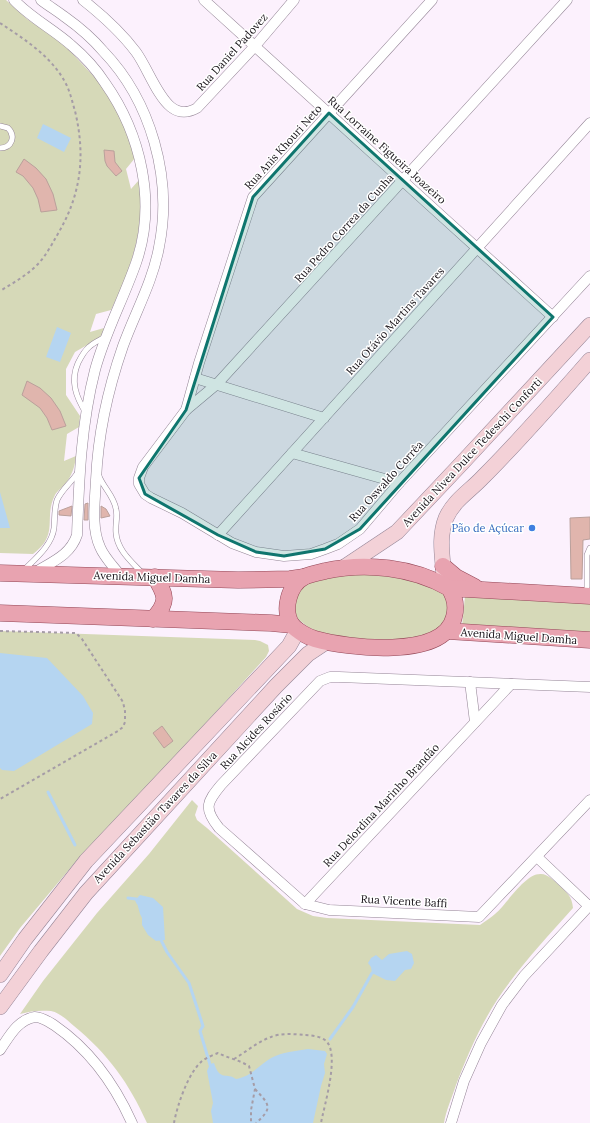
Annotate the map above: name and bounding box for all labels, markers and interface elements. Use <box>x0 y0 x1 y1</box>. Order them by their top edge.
street label: Rua Daniel Padovez <box>193 10 271 94</box>
street label: Rua Lorraine Figueira Joazeiro <box>325 93 449 207</box>
street label: Rua Anis Khouri Neto <box>241 102 325 192</box>
street label: Rua Pedro Correa da Cunha <box>291 170 397 285</box>
street label: Rua Otávio Martins Tavares <box>343 264 447 378</box>
street label: Avenida Nívea Dulce Tedeschi Conforti <box>399 375 545 530</box>
street label: Rua Oswaldo Corrêa <box>346 437 426 524</box>
place label: Pão de Açúcar <box>451 521 524 535</box>
marker: Pão de Açúcar <box>527 523 537 533</box>
street label: Avenida Miguel Damha <box>92 568 211 586</box>
street label: Avenida Miguel Damha <box>459 625 578 647</box>
street label: Rua Alcides Rosário <box>217 690 295 772</box>
street label: Rua Delordina Marinho Brandão <box>320 740 442 870</box>
street label: Avenida Sebastião Tavares da Silva <box>89 748 220 887</box>
street label: Rua Vicente Baffi <box>360 892 448 910</box>

